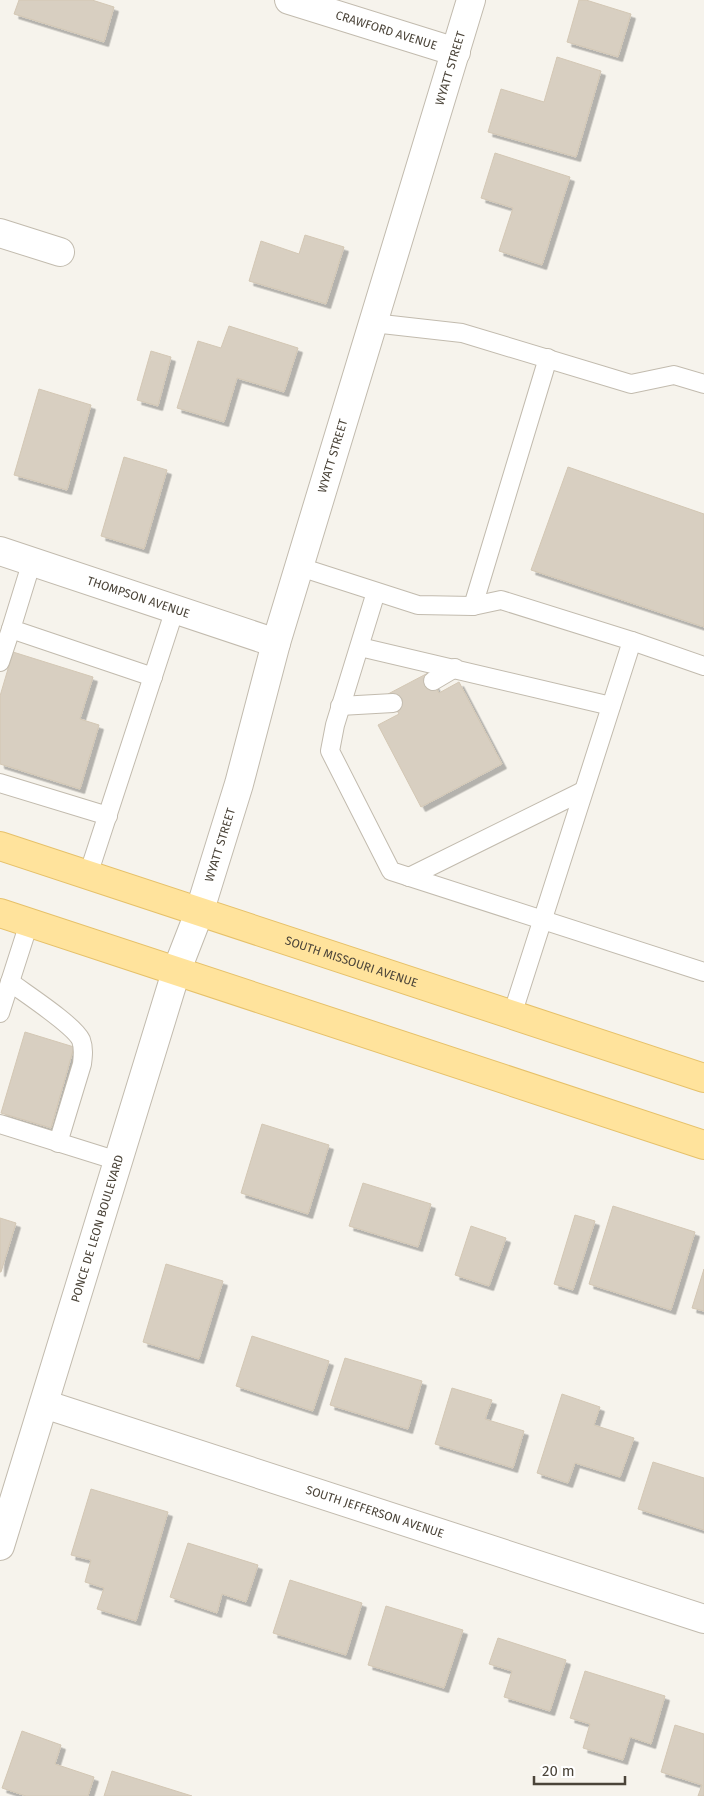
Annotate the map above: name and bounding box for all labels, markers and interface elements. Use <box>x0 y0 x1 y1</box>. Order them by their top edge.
street label: CRAWFORD AVENUE <box>334 8 439 53</box>
street label: WYATT STREET <box>432 29 468 107</box>
street label: WYATT STREET <box>315 416 351 495</box>
street label: THOMPSON AVENUE <box>85 574 192 621</box>
street label: WYATT STREET <box>202 805 238 884</box>
street label: SOUTH MISSOURI AVENUE <box>283 933 420 990</box>
street label: PONCE DE LEON BOULEVARD <box>68 1153 127 1304</box>
street label: SOUTH JEFFERSON AVENUE <box>304 1483 446 1541</box>
scale bar <box>534 1754 625 1786</box>
text: 20 m <box>542 1762 575 1780</box>

